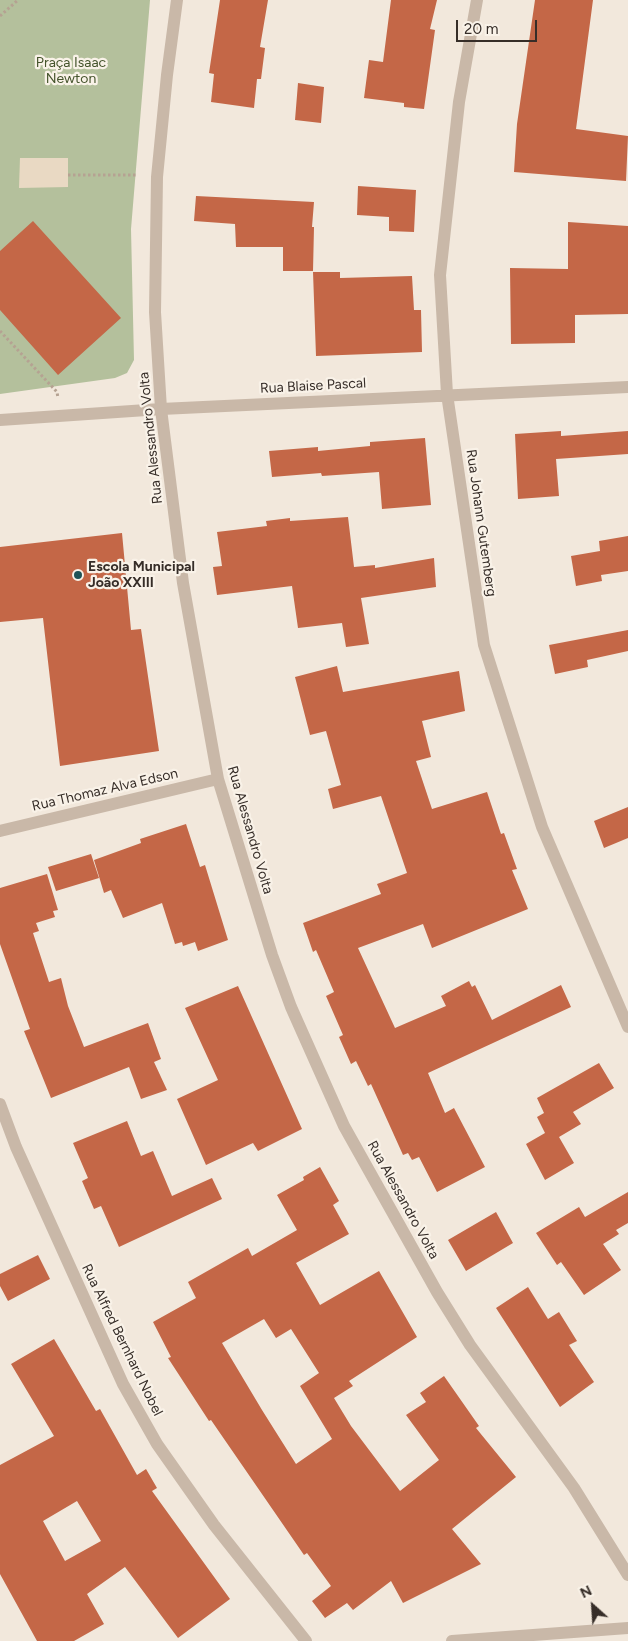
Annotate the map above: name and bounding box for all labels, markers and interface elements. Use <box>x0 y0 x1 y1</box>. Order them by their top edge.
scale bar <box>458 10 539 42</box>
text: 20 m <box>464 20 498 38</box>
park label: Praça Isaac Newton <box>36 55 106 88</box>
street label: Rua Alessandro Volta <box>136 371 166 505</box>
street label: Rua Blaise Pascal <box>260 375 366 397</box>
street label: Rua Johann Gutemberg <box>462 448 500 598</box>
place label: Escola Municipal João XXIII <box>88 559 195 592</box>
marker: Escola Municipal João XXIII <box>72 569 84 581</box>
street label: Rua Alessandro Volta <box>224 764 276 896</box>
street label: Rua Thomaz Alva Edson <box>30 765 180 815</box>
street label: Rua Alessandro Volta <box>364 1138 442 1262</box>
street label: Rua Alfred Bernhard Nobel <box>78 1261 166 1419</box>
north arrow <box>568 1581 618 1631</box>
text: N <box>578 1582 595 1602</box>

